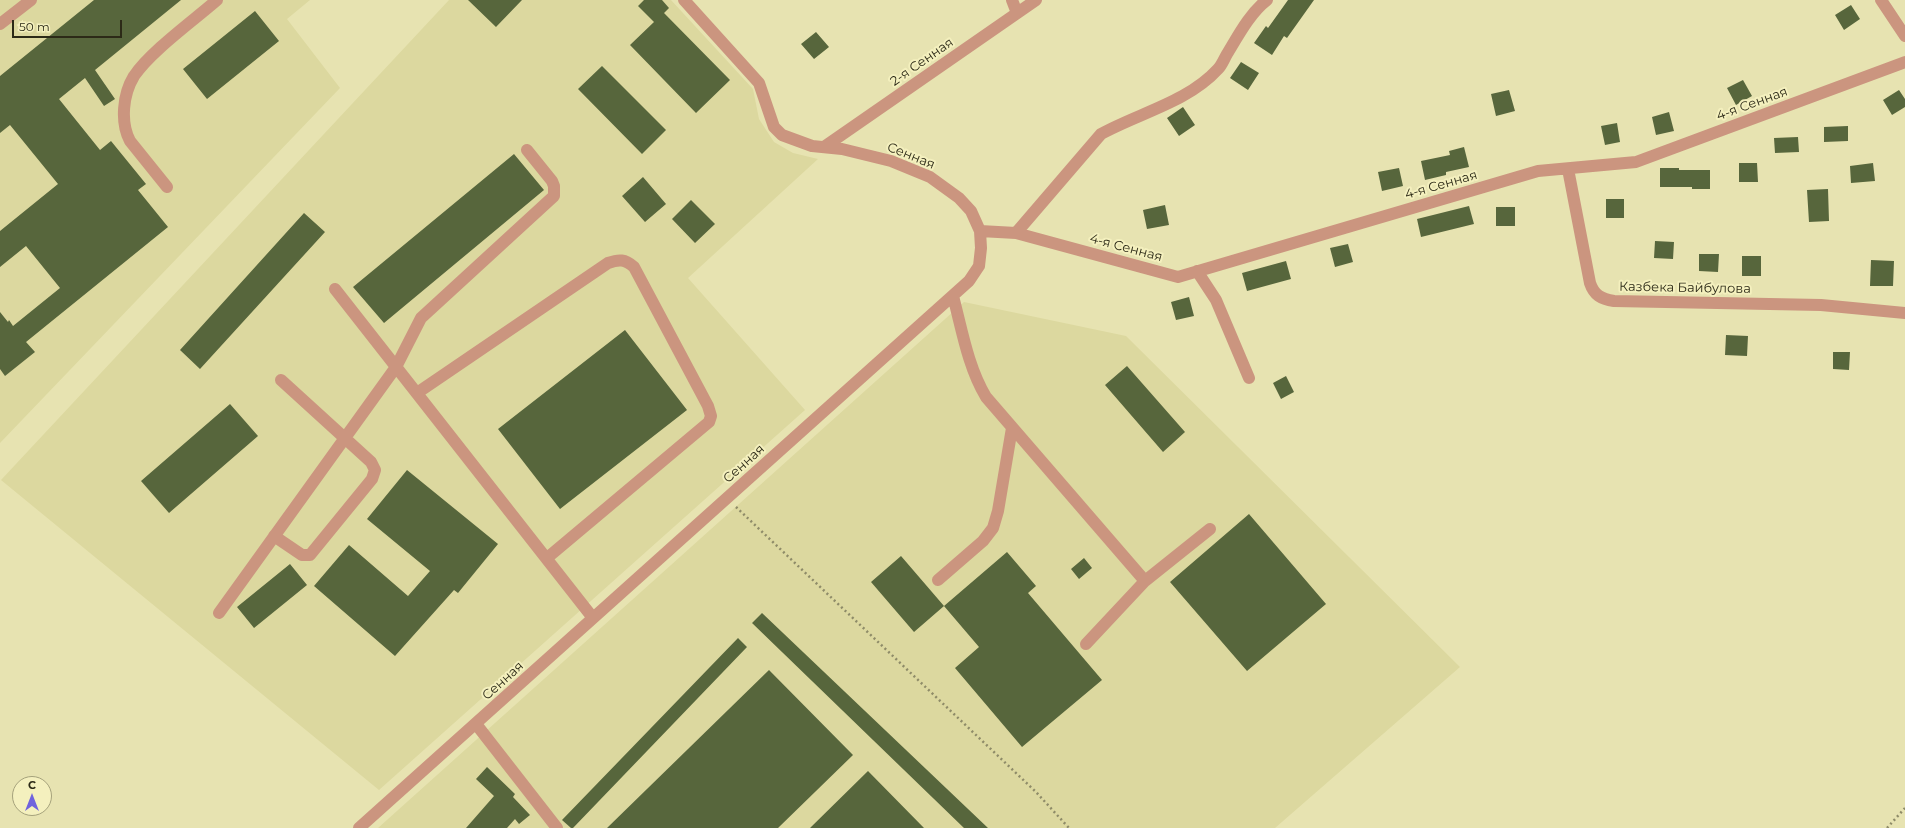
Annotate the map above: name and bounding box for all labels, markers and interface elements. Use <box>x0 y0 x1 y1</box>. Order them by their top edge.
scale bar <box>14 12 124 38</box>
text: 50 m <box>19 19 50 34</box>
street label: 2-я Сенная <box>888 35 956 89</box>
street label: 4-я Сенная <box>1714 84 1790 124</box>
street label: Сенная <box>885 139 937 173</box>
street label: 4-я Сенная <box>1403 167 1479 203</box>
street label: 4-я Сенная <box>1088 231 1164 265</box>
street label: Казбека Байбулова <box>1619 279 1751 297</box>
street label: Сенная <box>720 441 768 487</box>
street label: Сенная <box>479 658 527 704</box>
north arrow <box>12 776 52 816</box>
text: С <box>28 778 36 792</box>

